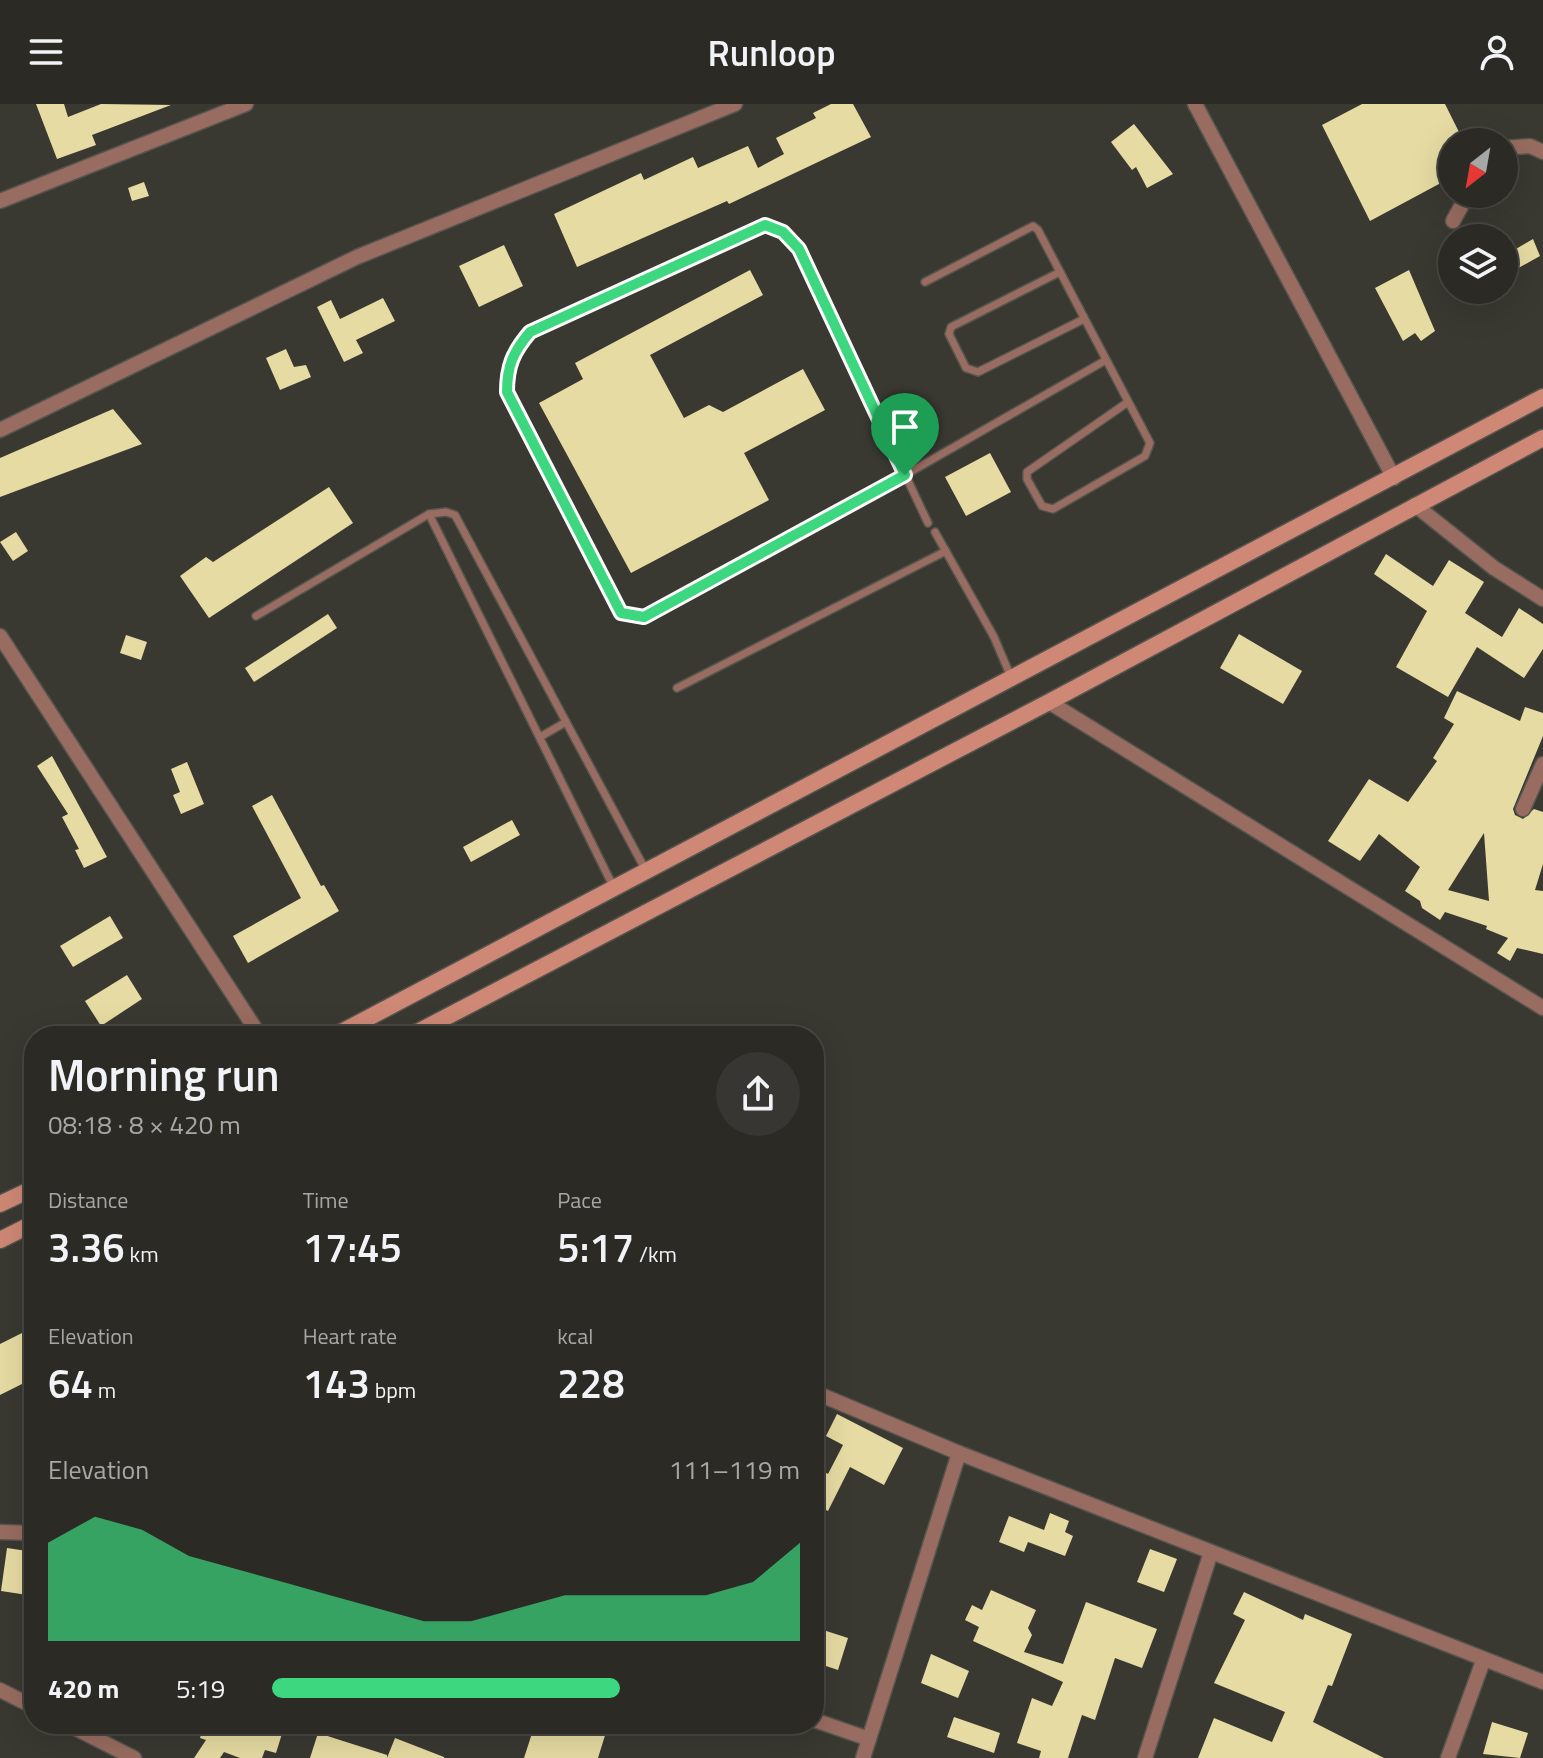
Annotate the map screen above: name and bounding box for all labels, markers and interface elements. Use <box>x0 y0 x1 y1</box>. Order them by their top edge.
text: Runloop <box>707 25 836 80</box>
icon: menu <box>24 30 68 74</box>
icon: person <box>1475 30 1519 74</box>
north arrow <box>1438 128 1518 208</box>
map controls <box>1438 128 1518 304</box>
button: layers <box>1438 224 1518 304</box>
pin <box>871 393 939 475</box>
icon: arrive <box>883 405 927 449</box>
text: Morning run <box>48 1041 280 1108</box>
button: share <box>716 1052 800 1136</box>
text: 08:18 · 8 × 420 m <box>48 1105 241 1144</box>
text: Distance <box>48 1183 128 1217</box>
text: Time <box>303 1183 349 1217</box>
text: Pace <box>557 1183 602 1217</box>
text: 3.36 <box>48 1217 125 1278</box>
text: 17:45 <box>303 1217 402 1278</box>
text: 5:17 <box>557 1217 634 1278</box>
text: km <box>125 1237 159 1271</box>
text: /km <box>634 1237 677 1271</box>
text: Elevation <box>48 1319 134 1353</box>
text: Heart rate <box>303 1319 397 1353</box>
text: kcal <box>557 1319 593 1353</box>
text: 64 <box>48 1353 93 1414</box>
text: 143 <box>303 1353 370 1414</box>
text: 228 <box>557 1353 625 1414</box>
text: m <box>93 1373 116 1407</box>
text: bpm <box>370 1373 416 1407</box>
text: Elevation <box>48 1450 149 1489</box>
text: 111–119 m <box>669 1450 800 1489</box>
text: 420 m <box>48 1669 119 1708</box>
text: 5:19 <box>176 1669 225 1708</box>

